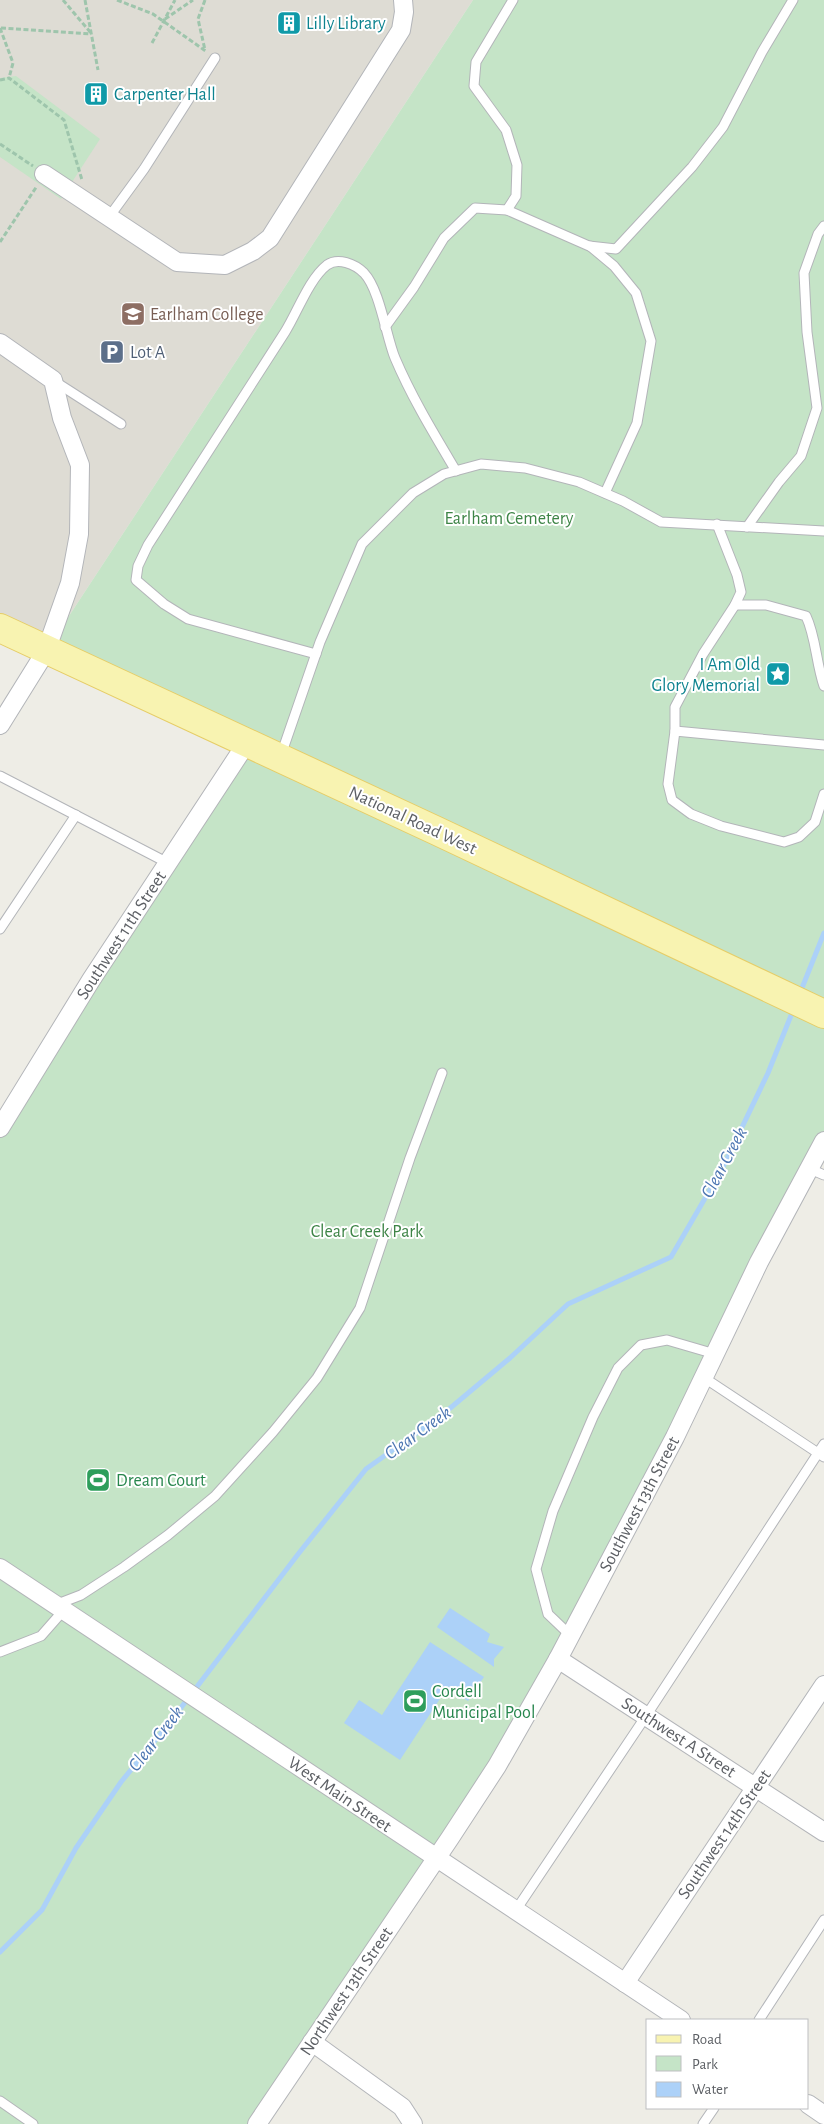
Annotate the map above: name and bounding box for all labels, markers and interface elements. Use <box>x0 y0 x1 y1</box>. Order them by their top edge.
building icon: Lilly Library <box>276 10 302 36</box>
place label: Lilly Library <box>306 15 386 33</box>
building icon: Carpenter Hall <box>83 81 109 107</box>
place label: Carpenter Hall <box>114 86 216 104</box>
school or university icon: Earlham College <box>120 301 146 327</box>
place label: Earlham College <box>150 306 264 324</box>
parking icon: Lot A <box>99 339 125 365</box>
place label: Lot A <box>130 344 166 362</box>
park label: Earlham Cemetery <box>444 510 574 528</box>
place label: I Am Old Glory Memorial <box>651 656 760 695</box>
place icon: I Am Old Glory Memorial <box>765 661 791 687</box>
street label: National Road West <box>346 783 480 858</box>
street label: Southwest 11th Street <box>74 868 170 1003</box>
water label: Clear Creek <box>698 1124 751 1201</box>
park label: Clear Creek Park <box>311 1223 424 1241</box>
water label: Clear Creek <box>381 1403 455 1464</box>
street label: Southwest 13th Street <box>597 1434 683 1575</box>
sports icon: Dream Court <box>85 1467 111 1493</box>
place label: Dream Court <box>116 1472 206 1490</box>
place label: Cordell Municipal Pool <box>432 1683 535 1722</box>
sports icon: Cordell Municipal Pool <box>402 1688 428 1714</box>
street label: Southwest A Street <box>618 1694 739 1782</box>
water label: Clear Creek <box>125 1703 188 1775</box>
street label: West Main Street <box>285 1754 395 1836</box>
street label: Southwest 14th Street <box>675 1766 775 1903</box>
street label: Northwest 13th Street <box>297 1924 397 2059</box>
legend <box>646 2019 809 2109</box>
text: Road <box>692 2032 722 2047</box>
text: Park <box>692 2057 718 2072</box>
text: Water <box>692 2082 728 2097</box>

